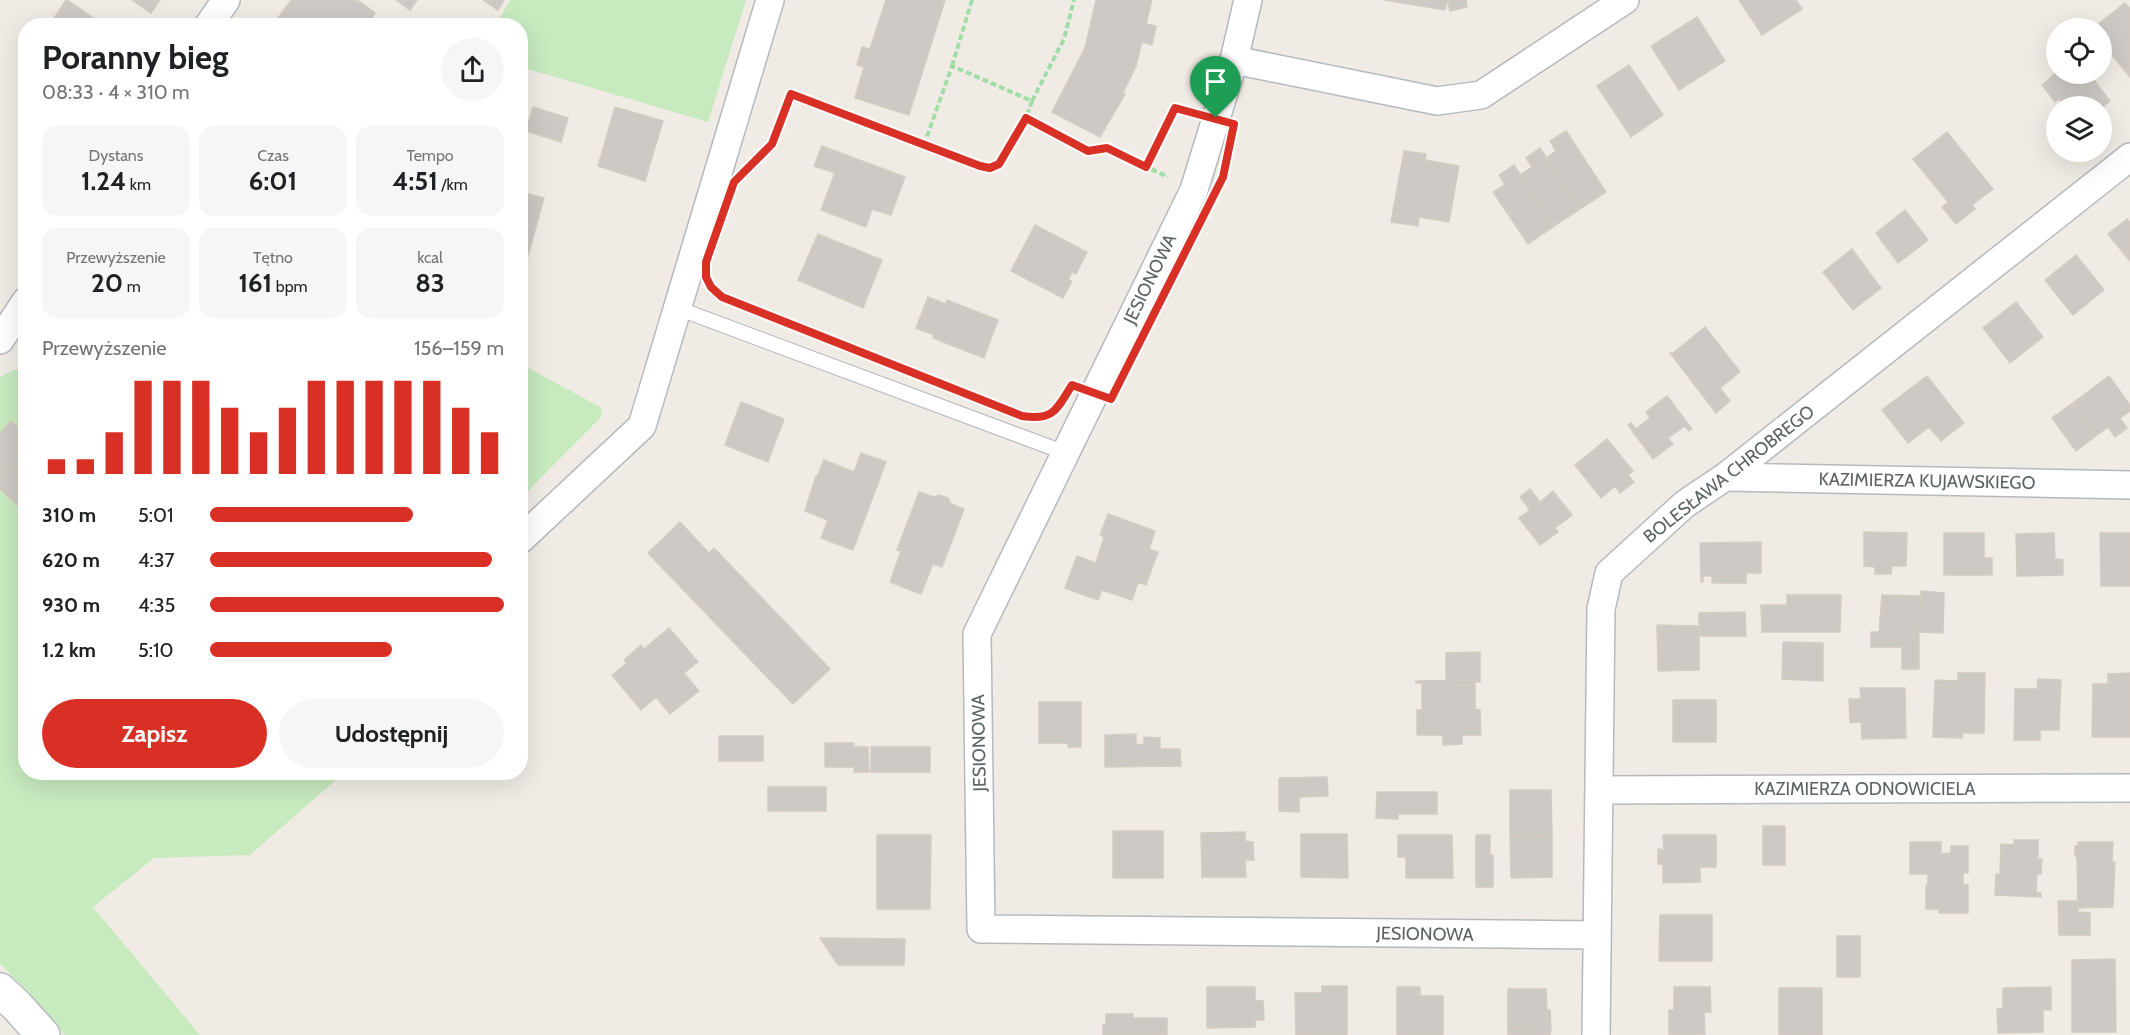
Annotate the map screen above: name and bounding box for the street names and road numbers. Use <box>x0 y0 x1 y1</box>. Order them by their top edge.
street label: JESIONOWA <box>1118 230 1181 328</box>
street label: BOLESŁAWA CHROBREGO <box>1639 400 1819 548</box>
street label: KAZIMIERZA KUJAWSKIEGO <box>1818 468 2036 494</box>
street label: JESIONOWA <box>967 694 991 793</box>
street label: KAZIMIERZA ODNOWICIELA <box>1754 778 1976 800</box>
street label: JESIONOWA <box>1375 922 1474 946</box>

